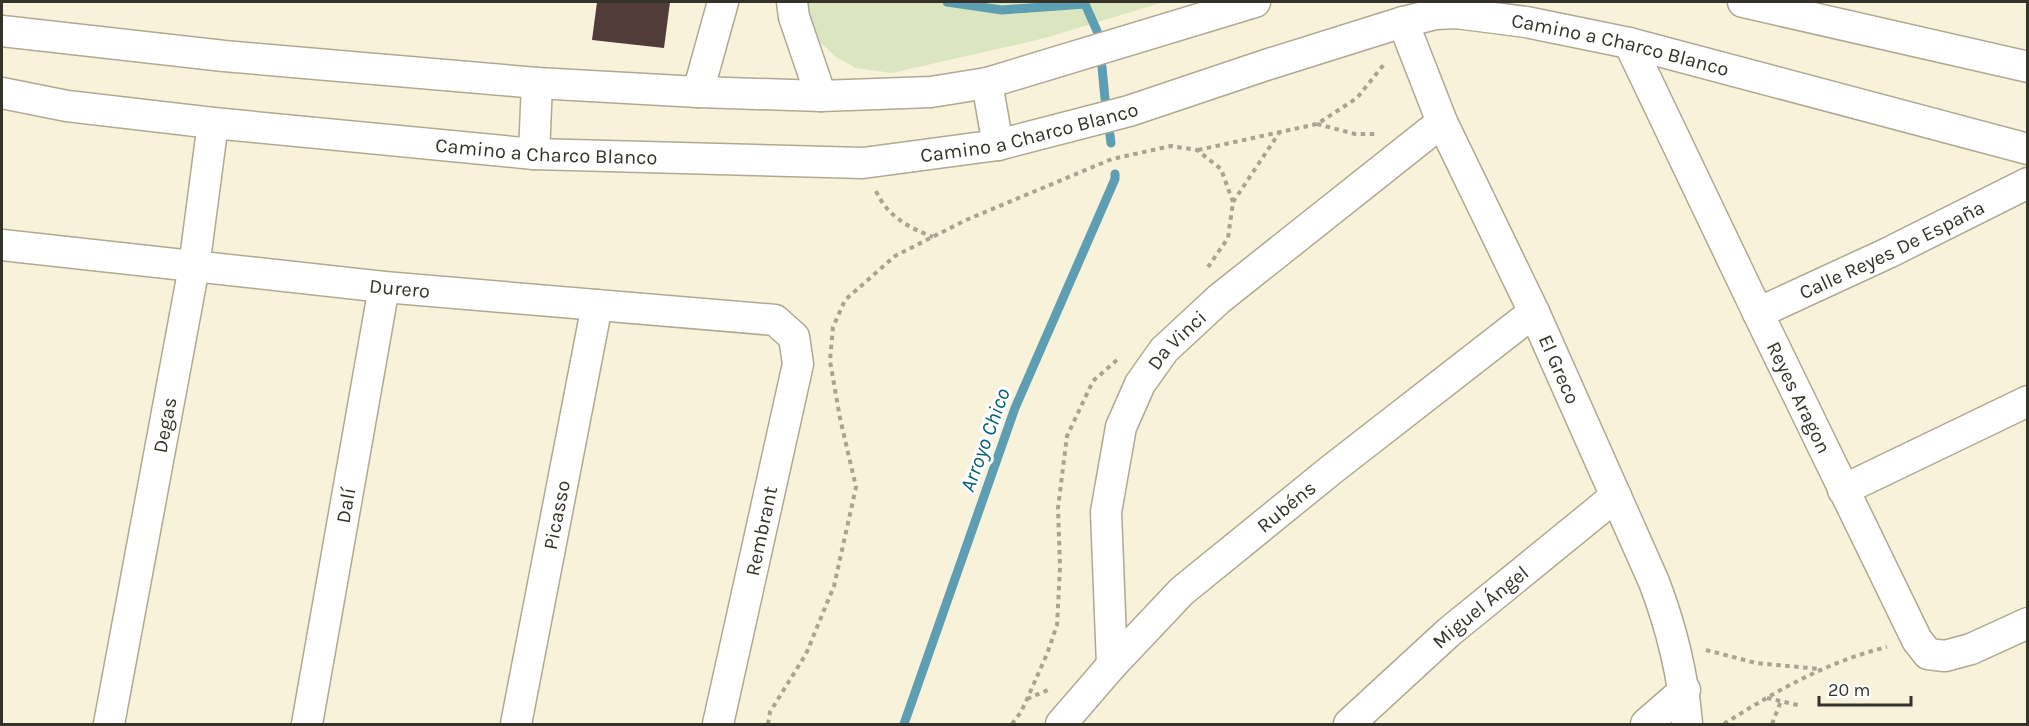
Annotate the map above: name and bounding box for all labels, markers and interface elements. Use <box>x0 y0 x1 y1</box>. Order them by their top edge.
street label: Camino a Charco Blanco <box>1510 9 1731 81</box>
street label: Camino a Charco Blanco <box>919 98 1141 167</box>
street label: Camino a Charco Blanco <box>434 134 658 169</box>
street label: Calle Reyes De España <box>1796 196 1988 304</box>
street label: Durero <box>368 274 431 303</box>
street label: Da Vinci <box>1143 306 1211 374</box>
street label: El Greco <box>1534 331 1584 408</box>
street label: Reyes Aragon <box>1762 338 1835 457</box>
water label: Arroyo Chico <box>955 384 1015 495</box>
street label: Degas <box>149 395 182 455</box>
street label: Rubéns <box>1252 476 1321 538</box>
street label: Picasso <box>539 478 575 552</box>
street label: Rembrant <box>741 484 782 578</box>
street label: Dalí <box>332 486 360 525</box>
street label: Miguel Ángel <box>1428 561 1533 654</box>
scale bar <box>1819 669 1910 707</box>
text: 20 m <box>1828 679 1870 701</box>

